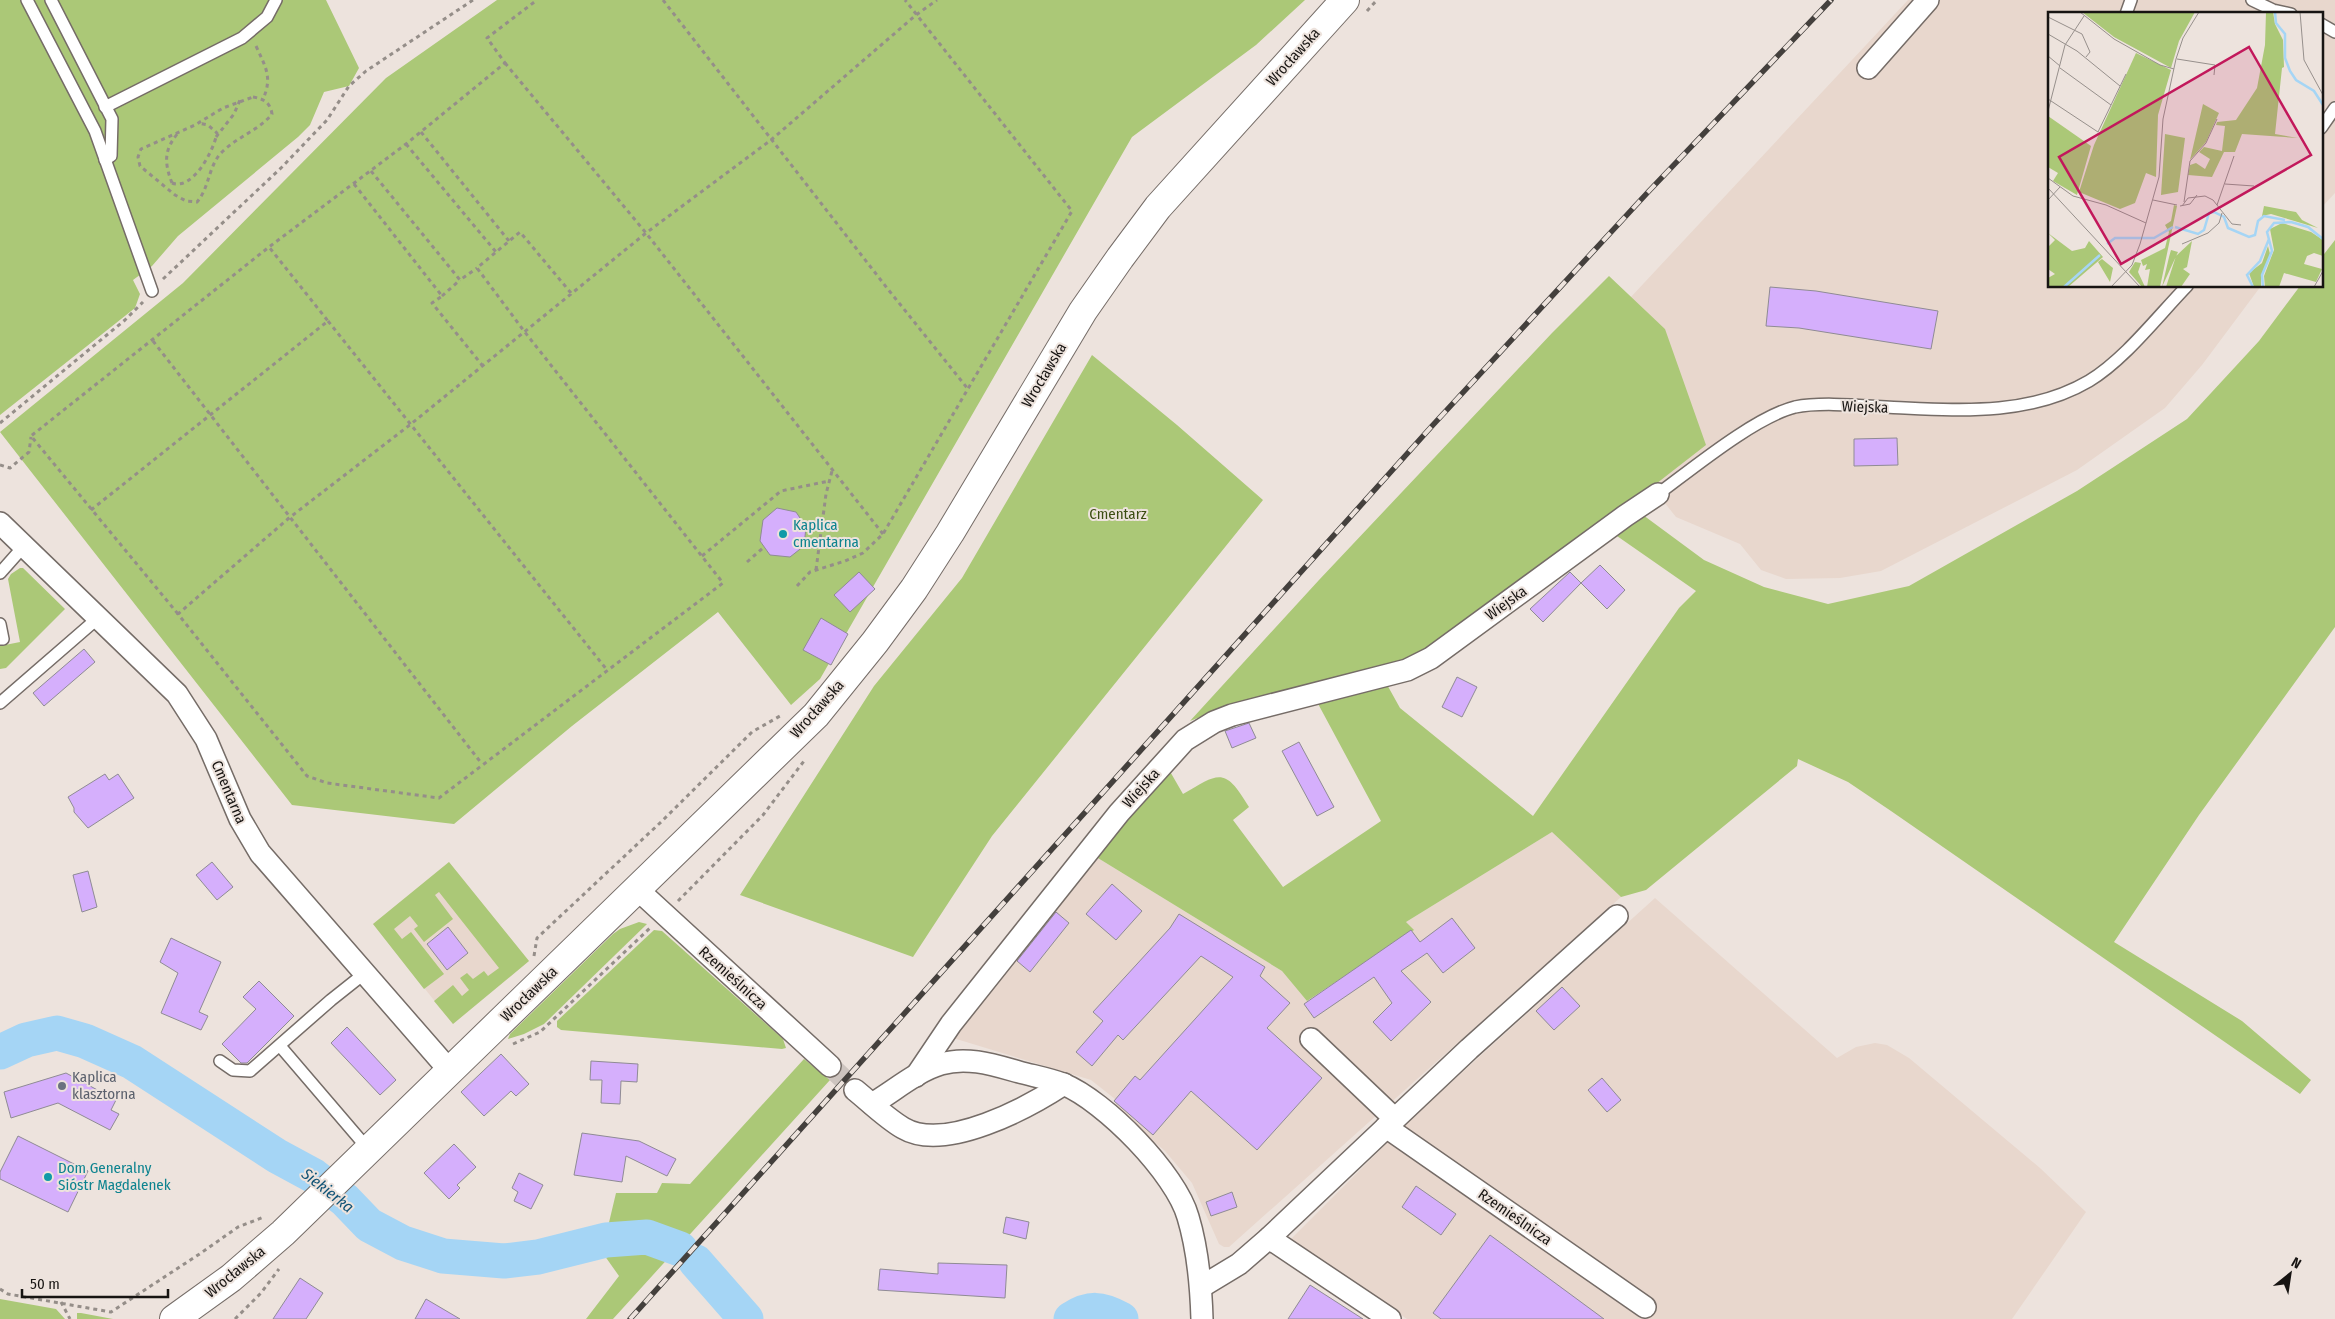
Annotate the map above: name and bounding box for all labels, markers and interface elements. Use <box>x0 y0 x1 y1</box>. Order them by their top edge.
inset map <box>2048 12 2322 288</box>
street label: Wrocławska <box>1262 24 1324 90</box>
street label: Wrocławska <box>1018 340 1070 410</box>
street label: Wiejska <box>1841 397 1889 417</box>
park label: Cmentarz <box>1089 505 1147 523</box>
place label: Kaplica cmentarna <box>793 516 859 551</box>
marker: Kaplica cmentarna <box>777 528 789 540</box>
street label: Wiejska <box>1482 582 1530 624</box>
street label: Wrocławska <box>786 676 848 742</box>
street label: Cmentarna <box>208 758 250 826</box>
street label: Wiejska <box>1119 765 1163 811</box>
street label: Rzemieślnicza <box>695 943 771 1013</box>
street label: Wrocławska <box>497 963 561 1025</box>
place label: Kaplica klasztorna <box>72 1068 136 1103</box>
marker: Kaplica klasztorna <box>56 1080 68 1092</box>
place label: Dom Generalny Sióstr Magdalenek <box>58 1159 171 1194</box>
water label: Siekierka <box>297 1164 357 1217</box>
marker: Dom Generalny Sióstr Magdalenek <box>42 1171 54 1183</box>
street label: Rzemieślnicza <box>1475 1185 1555 1249</box>
street label: Wrocławska <box>201 1242 269 1302</box>
north arrow <box>2265 1249 2315 1299</box>
text: N <box>2288 1254 2304 1273</box>
scale bar <box>22 1266 169 1298</box>
text: 50 m <box>30 1275 60 1293</box>

